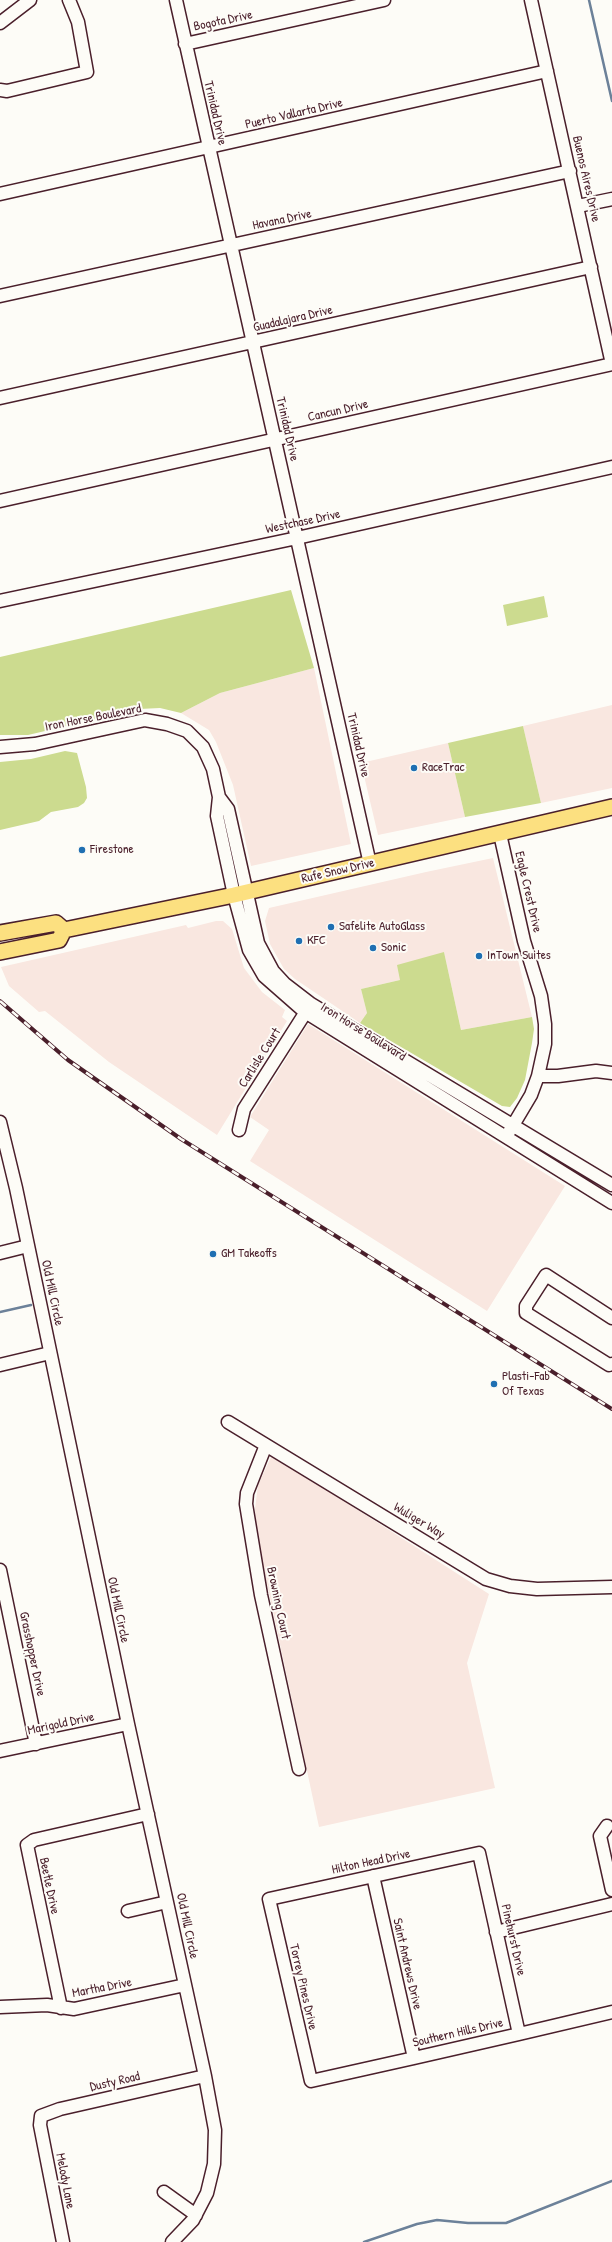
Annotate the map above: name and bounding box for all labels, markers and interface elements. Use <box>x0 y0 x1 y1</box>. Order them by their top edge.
street label: Bogota Drive <box>192 7 254 35</box>
street label: Trinidad Drive <box>200 79 230 147</box>
street label: Puerto Vallarta Drive <box>244 95 344 133</box>
street label: Buenos Aires Drive <box>569 134 603 224</box>
street label: Havana Drive <box>251 206 313 234</box>
street label: Guadalajara Drive <box>252 302 334 336</box>
street label: Trinidad Drive <box>272 395 302 463</box>
street label: Cancun Drive <box>306 396 370 426</box>
street label: Westchase Drive <box>264 506 342 538</box>
street label: Iron Horse Boulevard <box>44 701 142 735</box>
street label: Trinidad Drive <box>343 711 373 779</box>
place label: RaceTrac <box>422 760 464 776</box>
marker: RaceTrac <box>409 763 419 773</box>
place label: Firestone <box>90 842 134 858</box>
marker: Firestone <box>77 845 87 855</box>
street label: Eagle Crest Drive <box>511 850 545 934</box>
street label: Rufe Snow Drive <box>300 855 376 887</box>
place label: Safelite AutoGlass <box>339 919 425 935</box>
marker: Safelite AutoGlass <box>326 922 336 932</box>
place label: KFC <box>307 933 326 949</box>
marker: KFC <box>294 936 304 946</box>
place label: Sonic <box>381 940 406 956</box>
marker: Sonic <box>368 943 378 953</box>
place label: InTown Suites <box>487 948 551 964</box>
marker: InTown Suites <box>474 951 484 961</box>
street label: Iron Horse Boulevard <box>317 1000 409 1064</box>
street label: Carlisle Court <box>236 1025 284 1091</box>
place label: GM Takeoffs <box>221 1246 277 1262</box>
marker: GM Takeoffs <box>208 1249 218 1259</box>
street label: Old Mill Circle <box>37 1259 67 1327</box>
place label: Plasti-Fab Of Texas <box>502 1369 550 1400</box>
marker: Plasti-Fab Of Texas <box>489 1379 499 1389</box>
street label: Wuliger Way <box>390 1500 448 1542</box>
street label: Browning Court <box>263 1566 293 1640</box>
street label: Old Mill Circle <box>103 1576 133 1644</box>
street label: Grasshopper Drive <box>15 1610 49 1698</box>
street label: Marigold Drive <box>26 1709 96 1739</box>
street label: Hilton Head Drive <box>330 1846 412 1878</box>
street label: Beetle Drive <box>35 1856 63 1916</box>
street label: Old Mill Circle <box>172 1892 202 1960</box>
street label: Pinehurst Drive <box>497 1903 529 1977</box>
street label: Saint Andrews Drive <box>389 1917 425 2011</box>
street label: Torrey Pines Drive <box>286 1943 320 2031</box>
street label: Martha Drive <box>71 1975 133 2001</box>
street label: Southern Hills Drive <box>411 2015 505 2051</box>
street label: Dusty Road <box>89 2069 141 2095</box>
street label: Melody Lane <box>52 2152 78 2210</box>

